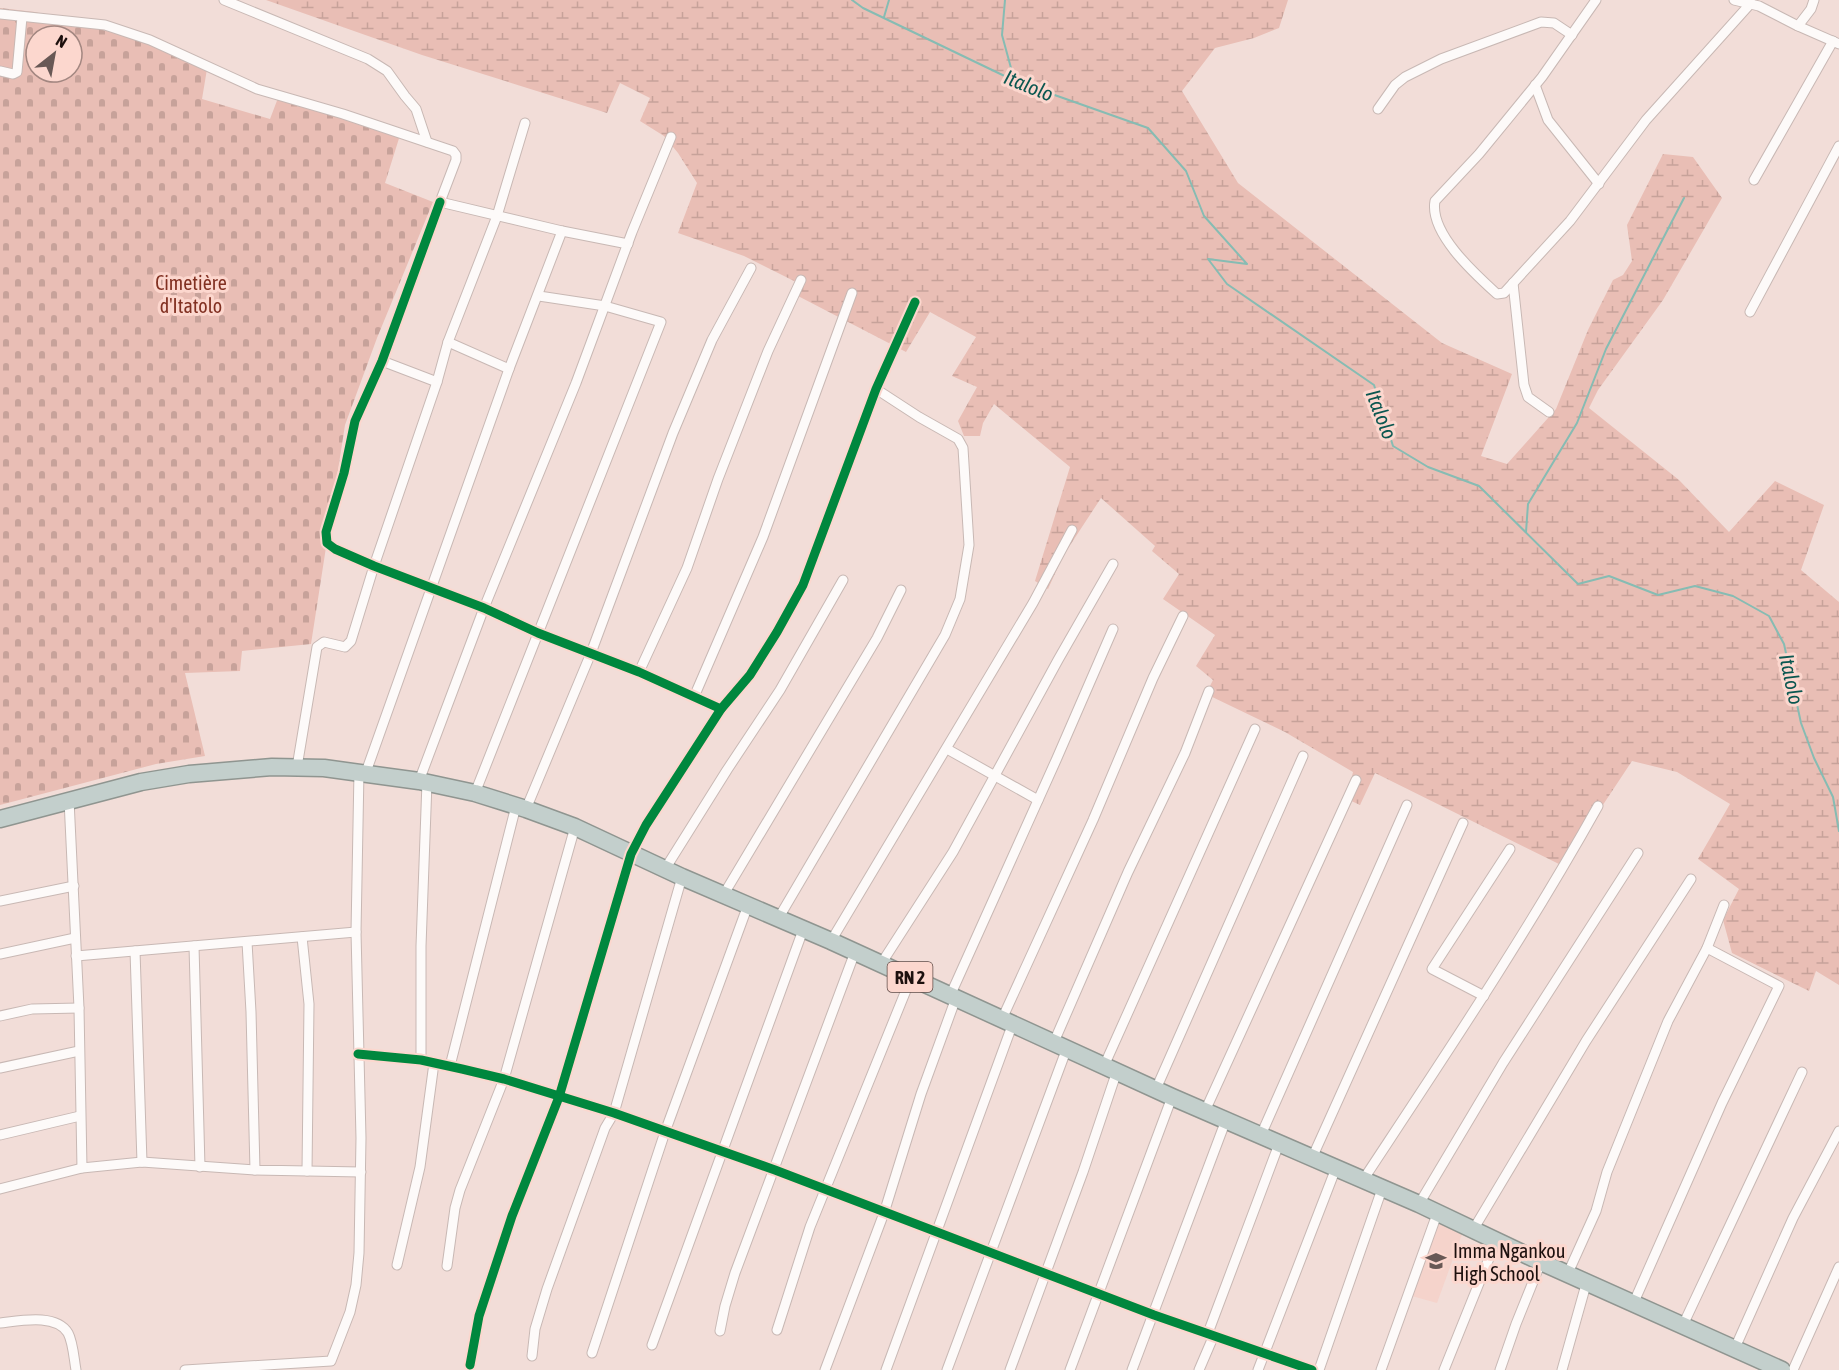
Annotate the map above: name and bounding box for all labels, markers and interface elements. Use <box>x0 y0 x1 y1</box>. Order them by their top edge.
north arrow <box>24 24 84 84</box>
text: N <box>53 31 70 51</box>
water label: Italolo <box>1001 64 1057 106</box>
park label: Cimetière d'Itatolo <box>155 271 227 317</box>
water label: Italolo <box>1362 386 1402 442</box>
water label: Italolo <box>1775 651 1809 707</box>
road number: RN 2 <box>888 962 932 992</box>
place label: Imma Ngankou High School <box>1453 1239 1565 1285</box>
school or university icon: Imma Ngankou High School <box>1424 1249 1448 1273</box>

